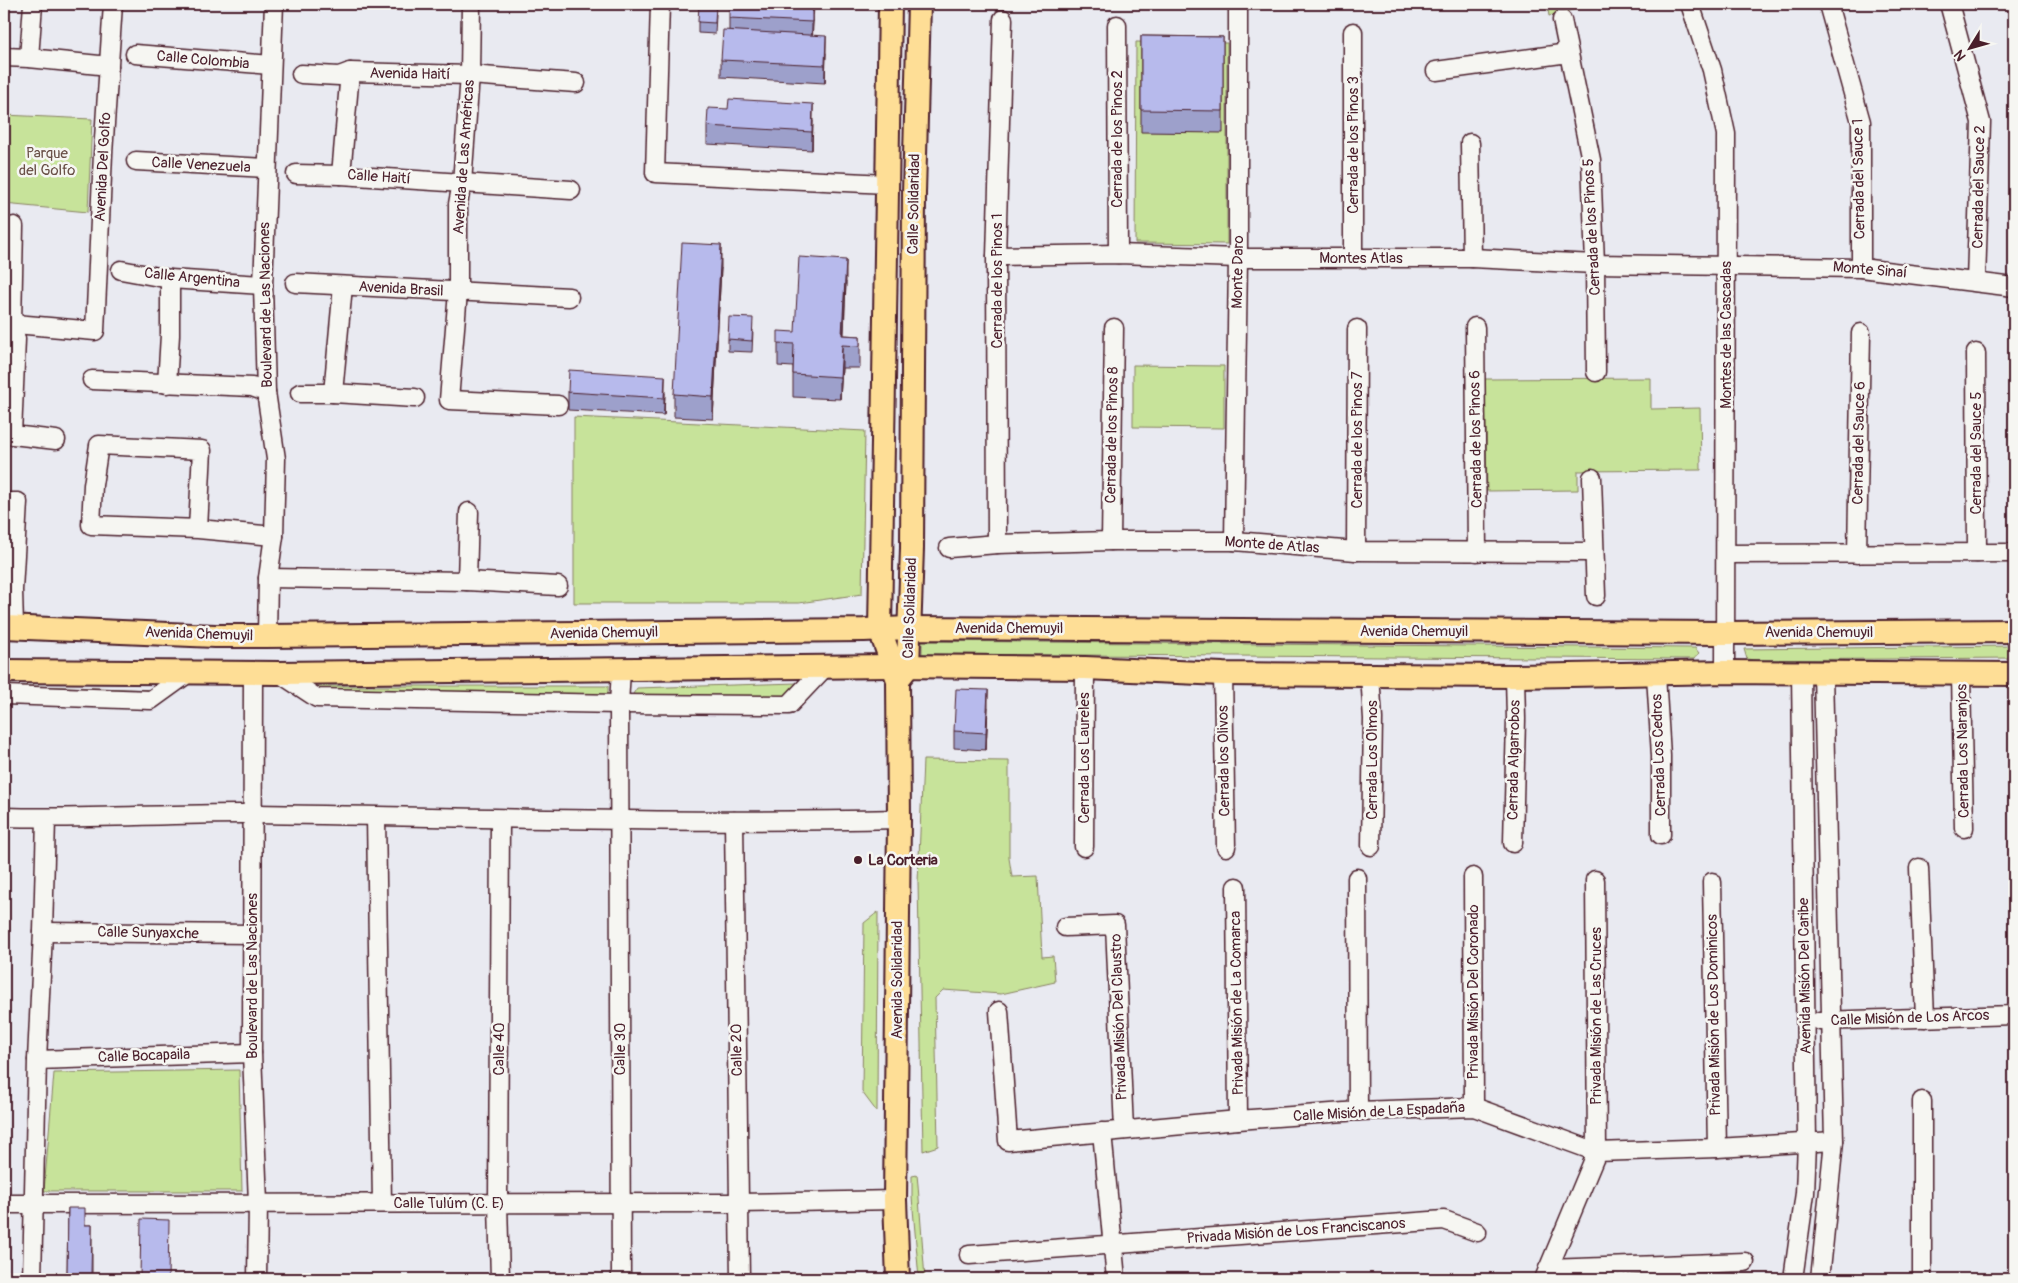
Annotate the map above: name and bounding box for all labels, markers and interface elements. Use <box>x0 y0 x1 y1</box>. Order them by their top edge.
north arrow <box>1946 22 1996 72</box>
street label: Calle Colombia <box>156 46 250 74</box>
text: N <box>1950 47 1970 64</box>
street label: Avenida Haití <box>369 64 451 84</box>
street label: Cerrada de los Pinos 2 <box>1108 70 1127 208</box>
street label: Cerrada de los Pinos 3 <box>1344 76 1363 214</box>
street label: Avenida de Las Américas <box>449 79 479 235</box>
street label: Avenida Del Golfo <box>91 112 115 222</box>
street label: Cerrada del Sauce 1 <box>1848 118 1870 240</box>
street label: Cerrada del Sauce 2 <box>1968 125 1990 249</box>
park label: Parque del Golfo <box>19 144 75 180</box>
street label: Calle Venezuela <box>151 153 251 177</box>
street label: Calle Solidaridad <box>904 153 924 255</box>
street label: Cerrada de los Pinos 5 <box>1579 158 1605 296</box>
street label: Calle Haití <box>347 165 411 189</box>
street label: Cerrada de los Pinos 1 <box>988 213 1007 349</box>
street label: Boulevard de Las Naciones <box>255 222 277 388</box>
street label: Monte Daro <box>1228 235 1248 309</box>
street label: Montes Atlas <box>1319 249 1403 268</box>
street label: Monte Sinaí <box>1832 257 1908 283</box>
street label: Montes de las Cascadas <box>1717 261 1736 409</box>
street label: Calle Argentina <box>143 264 241 292</box>
street label: Avenida Brasil <box>358 277 444 301</box>
street label: Cerrada de los Pinos 8 <box>1101 366 1123 504</box>
street label: Cerrada de los Pinos 6 <box>1465 370 1487 508</box>
street label: Cerrada de los Pinos 7 <box>1348 371 1367 509</box>
street label: Cerrada del Sauce 6 <box>1848 381 1870 505</box>
street label: Cerrada del Sauce 5 <box>1967 391 1986 515</box>
street label: Monte de Atlas <box>1224 532 1320 558</box>
street label: Calle Solidaridad <box>899 557 921 659</box>
street label: Avenida Chemuyil <box>955 619 1063 638</box>
street label: Avenida Chemuyil <box>1360 622 1468 641</box>
street label: Avenida Chemuyil <box>144 623 254 645</box>
street label: Avenida Chemuyil <box>550 623 658 643</box>
street label: Avenida Chemuyil <box>1765 623 1873 642</box>
street label: Cerrada Los Naranjos <box>1952 684 1974 818</box>
street label: Cerrada Los Laureles <box>1075 692 1094 824</box>
street label: Cerrada Los Cedros <box>1647 693 1671 816</box>
street label: Cerrada Algarrobos <box>1503 699 1525 820</box>
street label: Cerrada Los Olmos <box>1363 700 1382 820</box>
street label: Cerrada los Olivos <box>1214 705 1234 817</box>
place label: La Corteria <box>868 851 938 870</box>
marker: La Corteria <box>852 854 864 866</box>
street label: Boulevard de Las Naciones <box>243 893 262 1059</box>
street label: Avenida Misión Del Caribe <box>1794 897 1816 1055</box>
street label: Privada Misión Del Coronado <box>1464 904 1483 1080</box>
street label: Privada Misión de La Comarca <box>1226 911 1248 1095</box>
street label: Privada Misión de Los Dominicos <box>1703 914 1725 1116</box>
street label: Avenida Solidaridad <box>888 921 907 1039</box>
street label: Calle Sunyaxche <box>97 923 199 943</box>
street label: Privada Misión de Las Cruces <box>1587 927 1606 1105</box>
street label: Privada Misión Del Claustro <box>1107 933 1131 1101</box>
street label: Calle Misión de Los Arcos <box>1830 1006 1990 1030</box>
street label: Calle 40 <box>490 1023 509 1075</box>
street label: Calle 30 <box>611 1023 630 1075</box>
street label: Calle 20 <box>727 1024 747 1076</box>
street label: Calle Bocapaila <box>97 1045 191 1067</box>
street label: Calle Misión de La Espadaña <box>1293 1098 1465 1126</box>
street label: Calle Tulúm (C. E) <box>393 1194 505 1213</box>
street label: Privada Misión de Los Franciscanos <box>1186 1214 1406 1248</box>

